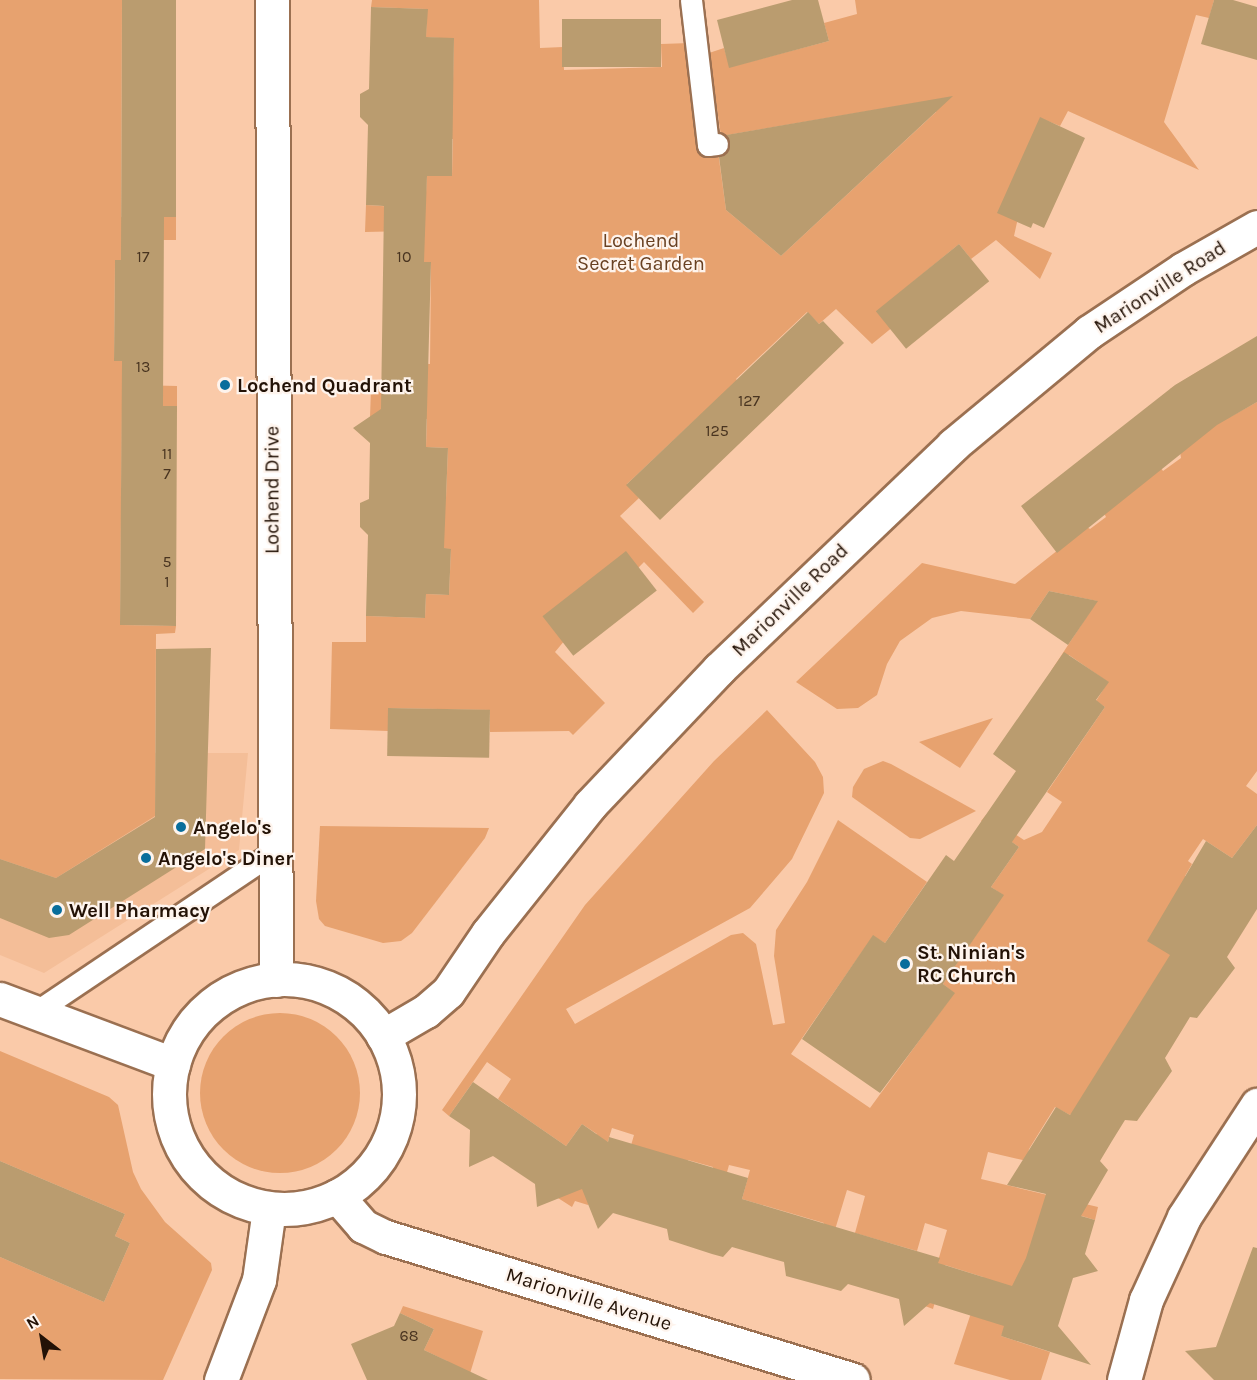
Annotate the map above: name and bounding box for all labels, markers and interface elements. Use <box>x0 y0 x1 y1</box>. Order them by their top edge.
park label: Lochend Secret Garden <box>577 229 705 276</box>
street label: Marionville Road <box>1090 235 1230 339</box>
house number: 17 <box>137 247 149 267</box>
house number: 10 <box>397 247 411 267</box>
house number: 13 <box>136 357 150 377</box>
place label: Lochend Quadrant <box>237 373 412 397</box>
marker: Lochend Quadrant <box>218 378 232 392</box>
house number: 127 <box>738 391 760 411</box>
house number: 125 <box>705 421 729 441</box>
street label: Lochend Drive <box>260 426 284 554</box>
house number: 11 <box>162 444 172 464</box>
house number: 7 <box>163 464 171 484</box>
street label: Marionville Road <box>727 538 853 662</box>
house number: 5 <box>162 552 172 572</box>
house number: 1 <box>164 572 170 592</box>
place label: Angelo's <box>193 815 272 839</box>
marker: Angelo's <box>174 820 188 834</box>
place label: Angelo's Diner <box>158 846 293 870</box>
marker: Angelo's Diner <box>139 851 153 865</box>
place label: Well Pharmacy <box>69 898 210 922</box>
marker: Well Pharmacy <box>50 903 64 917</box>
place label: St. Ninian's RC Church <box>917 940 1025 987</box>
marker: St. Ninian's RC Church <box>898 957 912 971</box>
street label: Marionville Avenue <box>503 1262 675 1336</box>
north arrow <box>12 1308 72 1368</box>
text: N <box>23 1311 42 1333</box>
house number: 68 <box>400 1326 418 1346</box>

